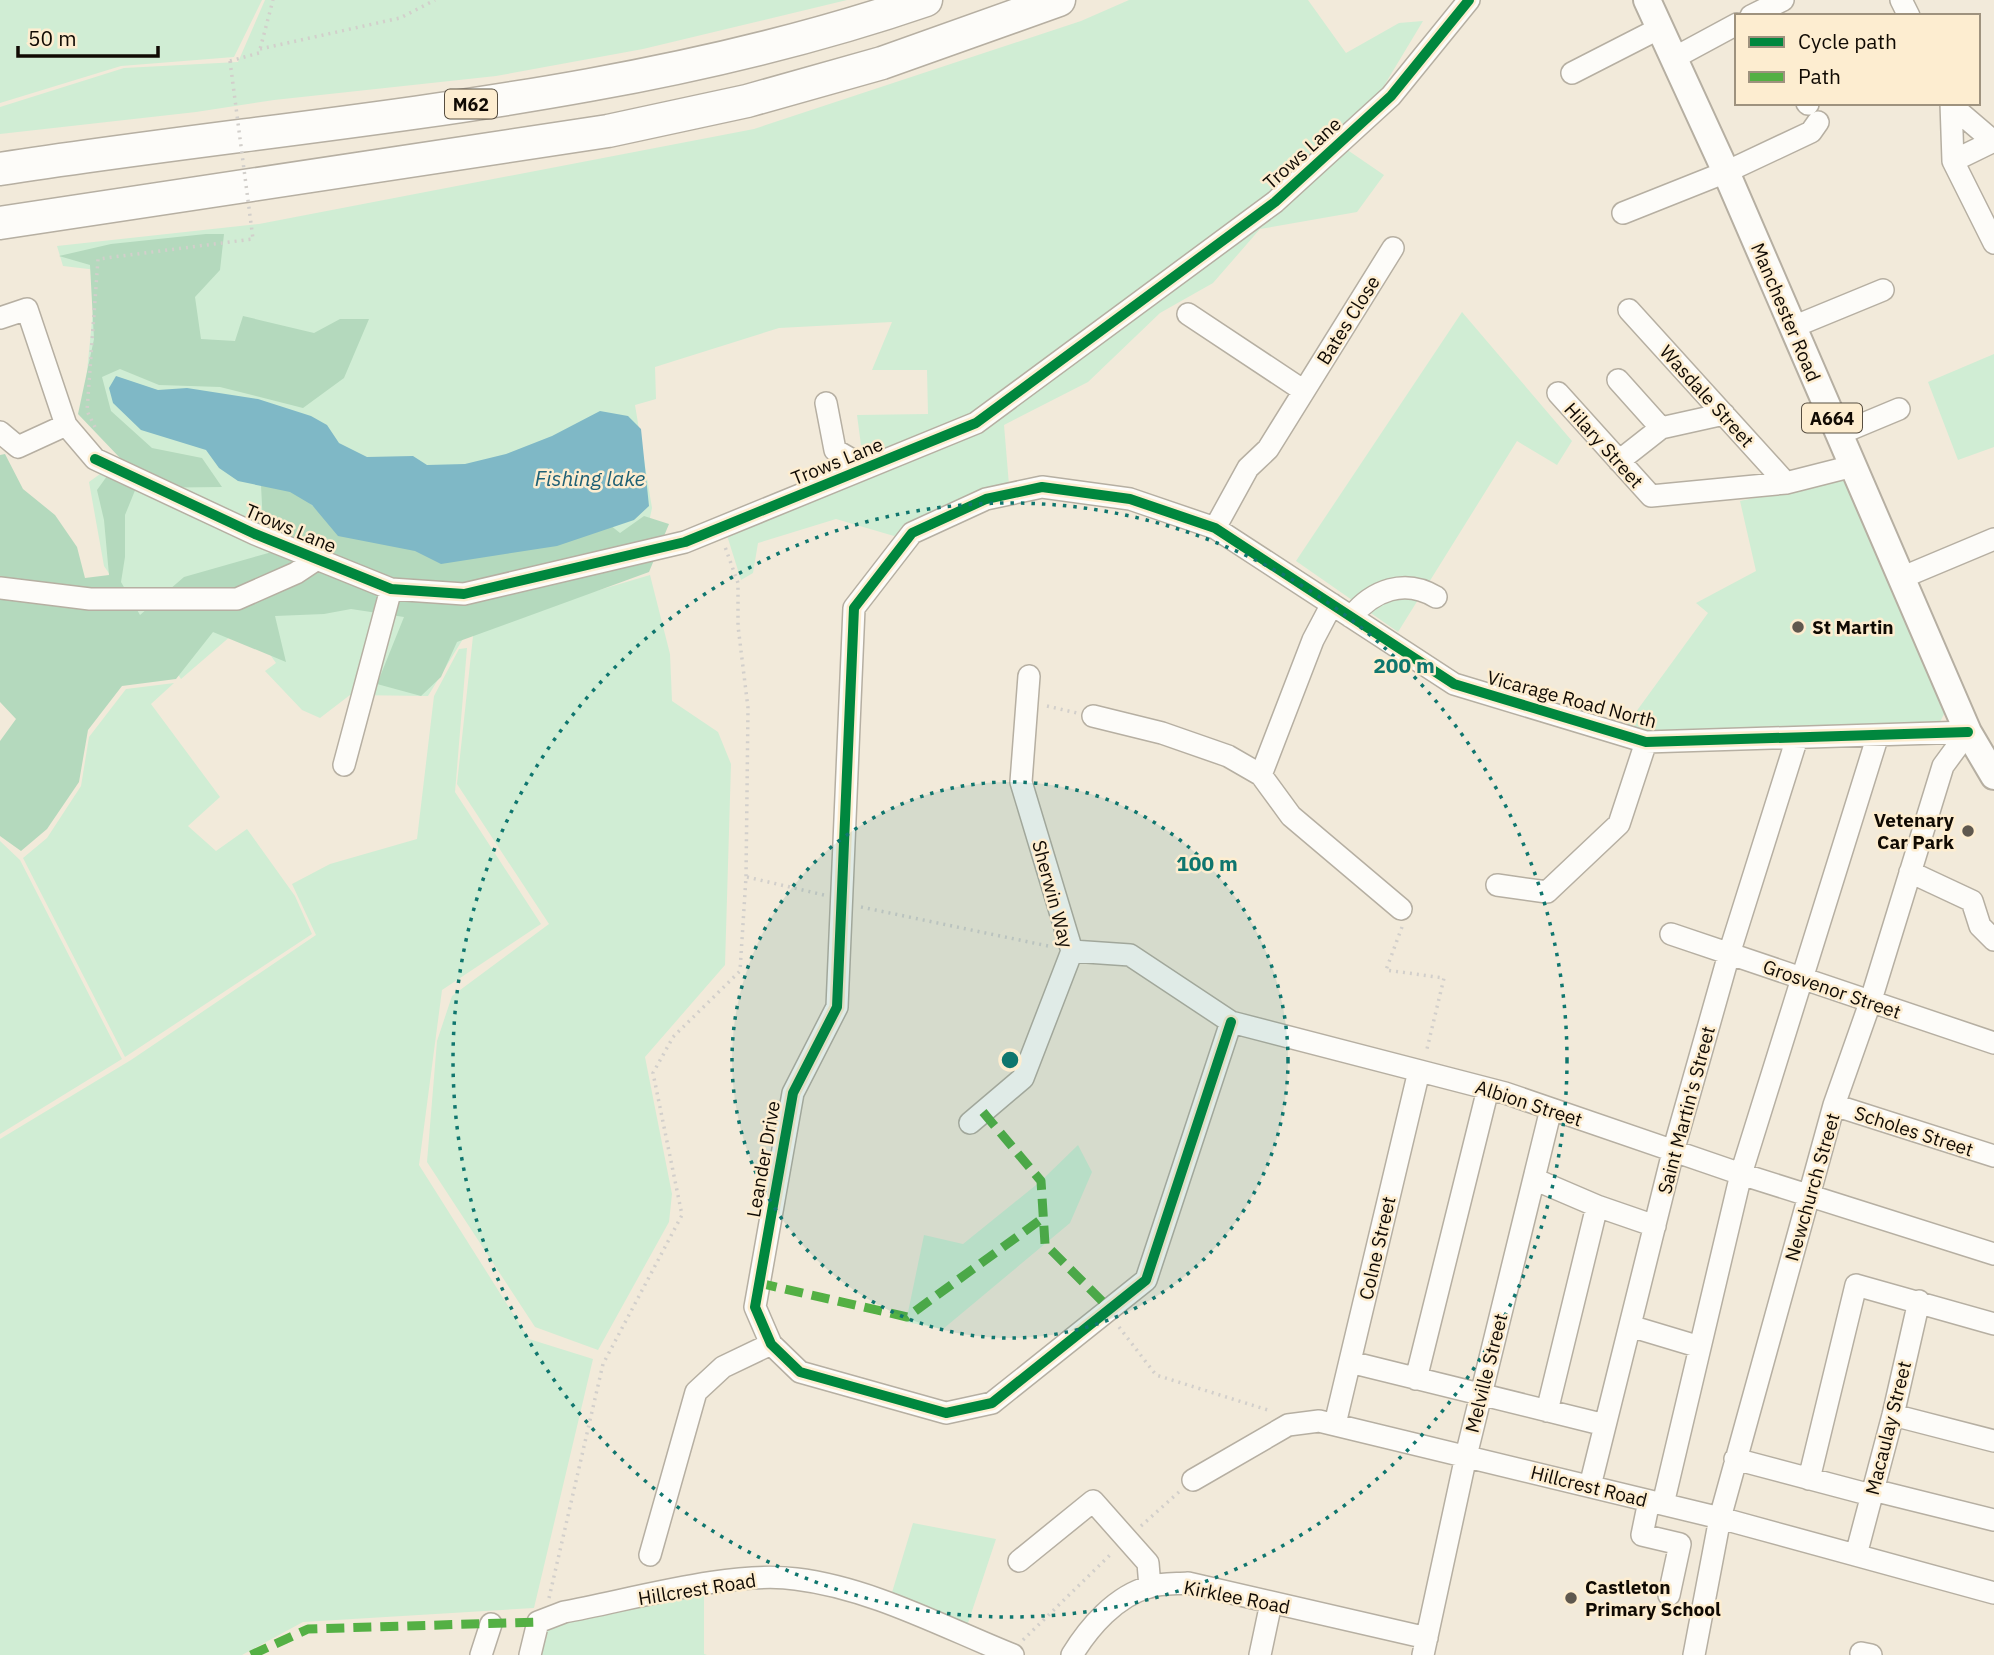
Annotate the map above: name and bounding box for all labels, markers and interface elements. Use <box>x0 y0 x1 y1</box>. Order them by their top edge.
scale bar <box>18 14 158 58</box>
legend <box>1735 14 1980 105</box>
text: 50 m <box>28 24 77 52</box>
text: Cycle path <box>1798 27 1897 55</box>
text: Path <box>1798 62 1841 90</box>
road number: M62 <box>445 90 497 119</box>
street label: Trows Lane <box>1258 112 1346 194</box>
street label: Manchester Road <box>1746 239 1826 385</box>
street label: Bates Close <box>1311 271 1385 369</box>
street label: Wasdale Street <box>1655 340 1759 452</box>
street label: Hilary Street <box>1559 397 1649 493</box>
road number: A664 <box>1802 404 1862 432</box>
street label: Trows Lane <box>788 432 886 490</box>
water label: Fishing lake <box>535 464 646 492</box>
street label: Trows Lane <box>242 498 340 558</box>
place label: St Martin <box>1812 615 1894 639</box>
marker: St Martin <box>1790 619 1806 635</box>
text: 200 m <box>1373 651 1435 679</box>
street label: Vicarage Road North <box>1485 665 1659 733</box>
place label: Vetenary Car Park <box>1874 808 1955 854</box>
marker: Vetenary Car Park <box>1960 823 1976 839</box>
street label: Sherwin Way <box>1027 838 1079 951</box>
text: 100 m <box>1176 849 1238 877</box>
street label: Grosvenor Street <box>1760 954 1904 1024</box>
street label: Saint Martin's Street <box>1652 1023 1720 1197</box>
centre of rings <box>998 1048 1022 1072</box>
street label: Albion Street <box>1472 1074 1586 1132</box>
street label: Leander Drive <box>741 1099 785 1219</box>
street label: Scholes Street <box>1852 1101 1976 1161</box>
street label: Newchurch Street <box>1779 1110 1845 1264</box>
street label: Colne Street <box>1353 1194 1401 1302</box>
street label: Melville Street <box>1460 1311 1512 1435</box>
street label: Macaulay Street <box>1860 1358 1916 1498</box>
street label: Hillcrest Road <box>1528 1460 1650 1512</box>
street label: Hillcrest Road <box>636 1568 758 1610</box>
street label: Kirklee Road <box>1182 1575 1292 1619</box>
place label: Castleton Primary School <box>1585 1575 1721 1621</box>
marker: Castleton Primary School <box>1563 1590 1579 1606</box>

